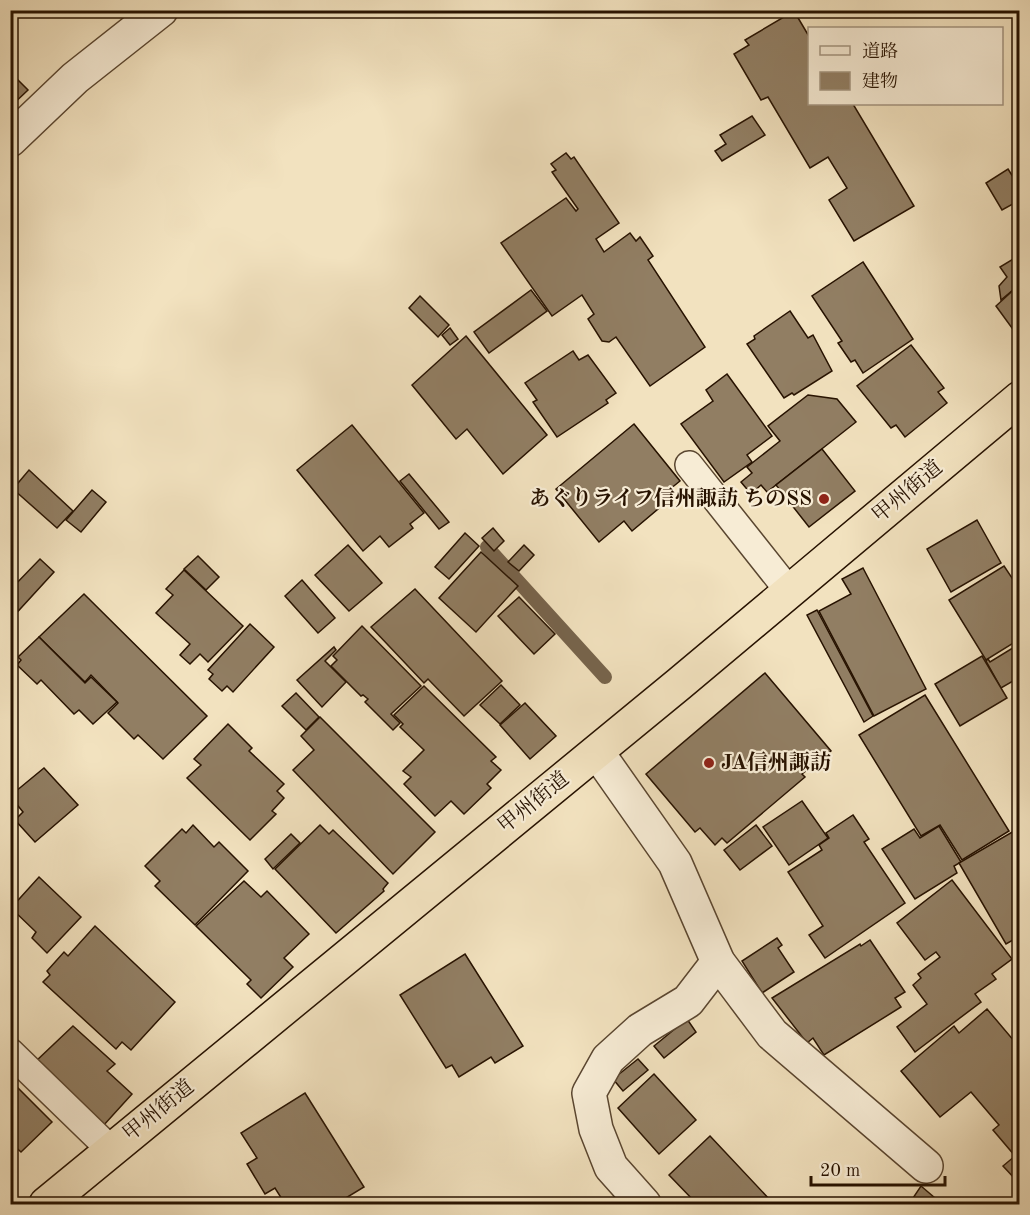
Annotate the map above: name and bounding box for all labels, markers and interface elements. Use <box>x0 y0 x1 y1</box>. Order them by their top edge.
legend <box>808 27 1003 105</box>
text: 道路 <box>862 41 898 61</box>
text: 建物 <box>862 71 898 91</box>
street label: 甲州街道 <box>868 455 947 527</box>
place label: あぐりライフ信州諏訪 ちのSS <box>529 487 812 510</box>
marker: あぐりライフ信州諏訪 ちのSS <box>817 492 831 506</box>
place label: JA信州諏訪 <box>721 751 831 774</box>
marker: JA信州諏訪 <box>702 756 716 770</box>
street label: 甲州街道 <box>493 767 573 838</box>
street label: 甲州街道 <box>118 1075 198 1146</box>
scale bar <box>811 1149 944 1187</box>
text: 20 m <box>820 1162 860 1180</box>

